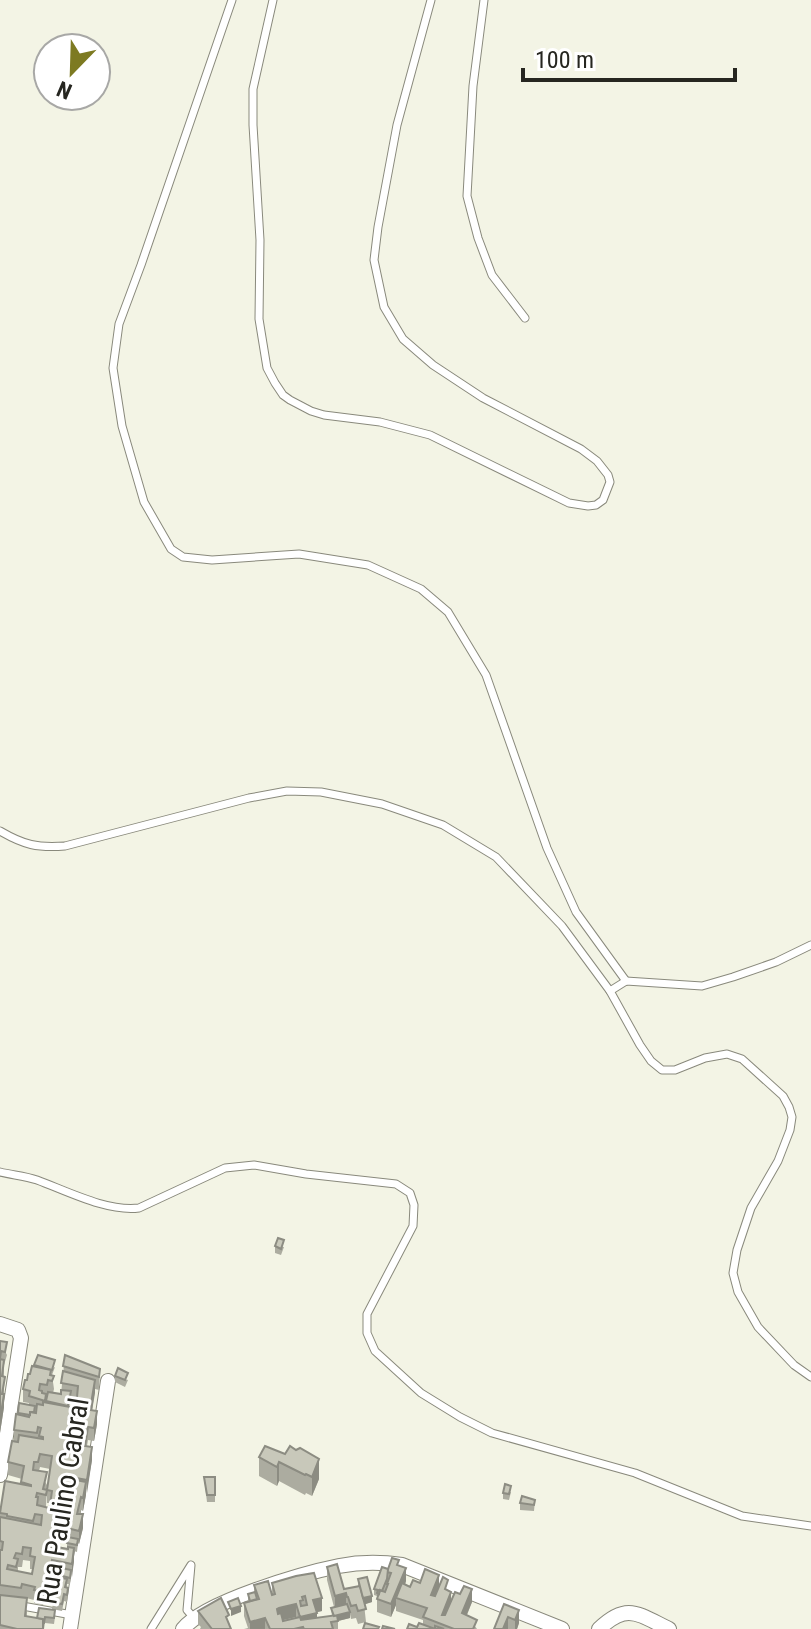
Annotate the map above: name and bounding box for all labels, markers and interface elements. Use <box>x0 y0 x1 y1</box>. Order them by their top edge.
north arrow <box>32 32 112 112</box>
scale bar <box>523 32 735 82</box>
text: 100 m <box>535 46 594 74</box>
text: N <box>53 76 75 104</box>
street label: Rua Paulino Cabral <box>30 1396 96 1606</box>

